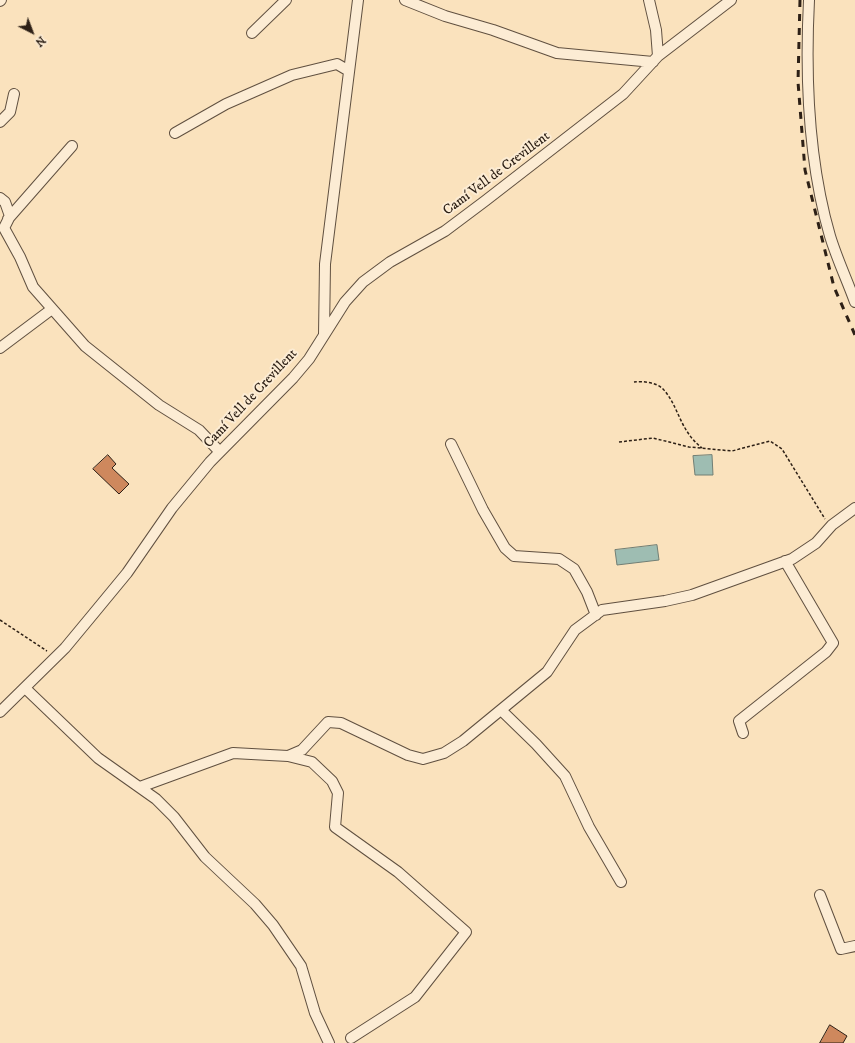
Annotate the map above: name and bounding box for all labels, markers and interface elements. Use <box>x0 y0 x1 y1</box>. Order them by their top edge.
north arrow <box>12 12 52 52</box>
text: N <box>32 33 48 49</box>
street label: Camí Vell de Crevillent <box>440 128 554 220</box>
street label: Camí Vell de Crevillent <box>201 346 301 452</box>

